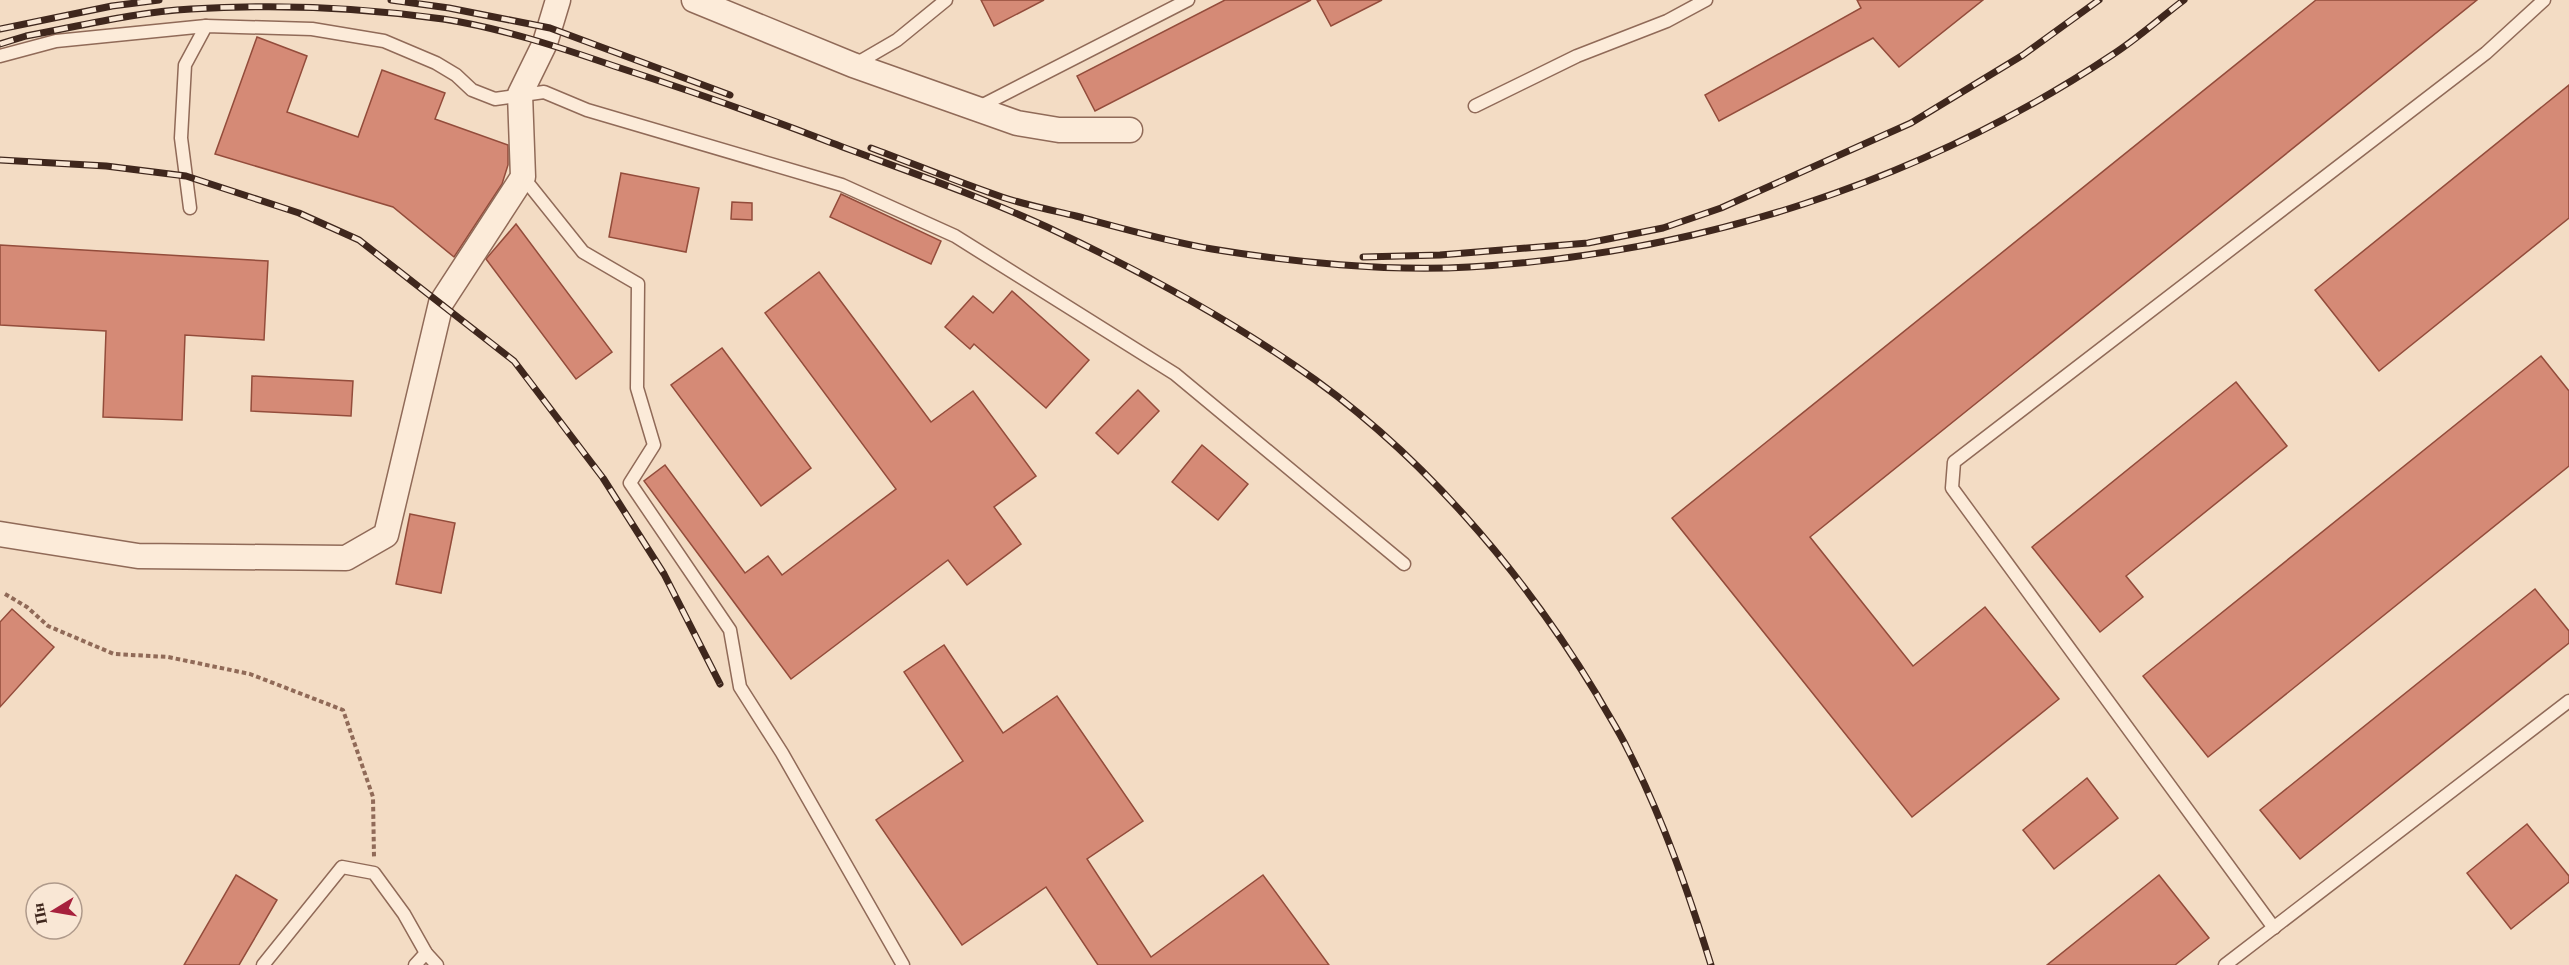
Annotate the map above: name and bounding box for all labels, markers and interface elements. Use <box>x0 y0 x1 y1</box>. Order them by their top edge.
north arrow <box>24 881 84 941</box>
text: Пн <box>29 902 50 926</box>

